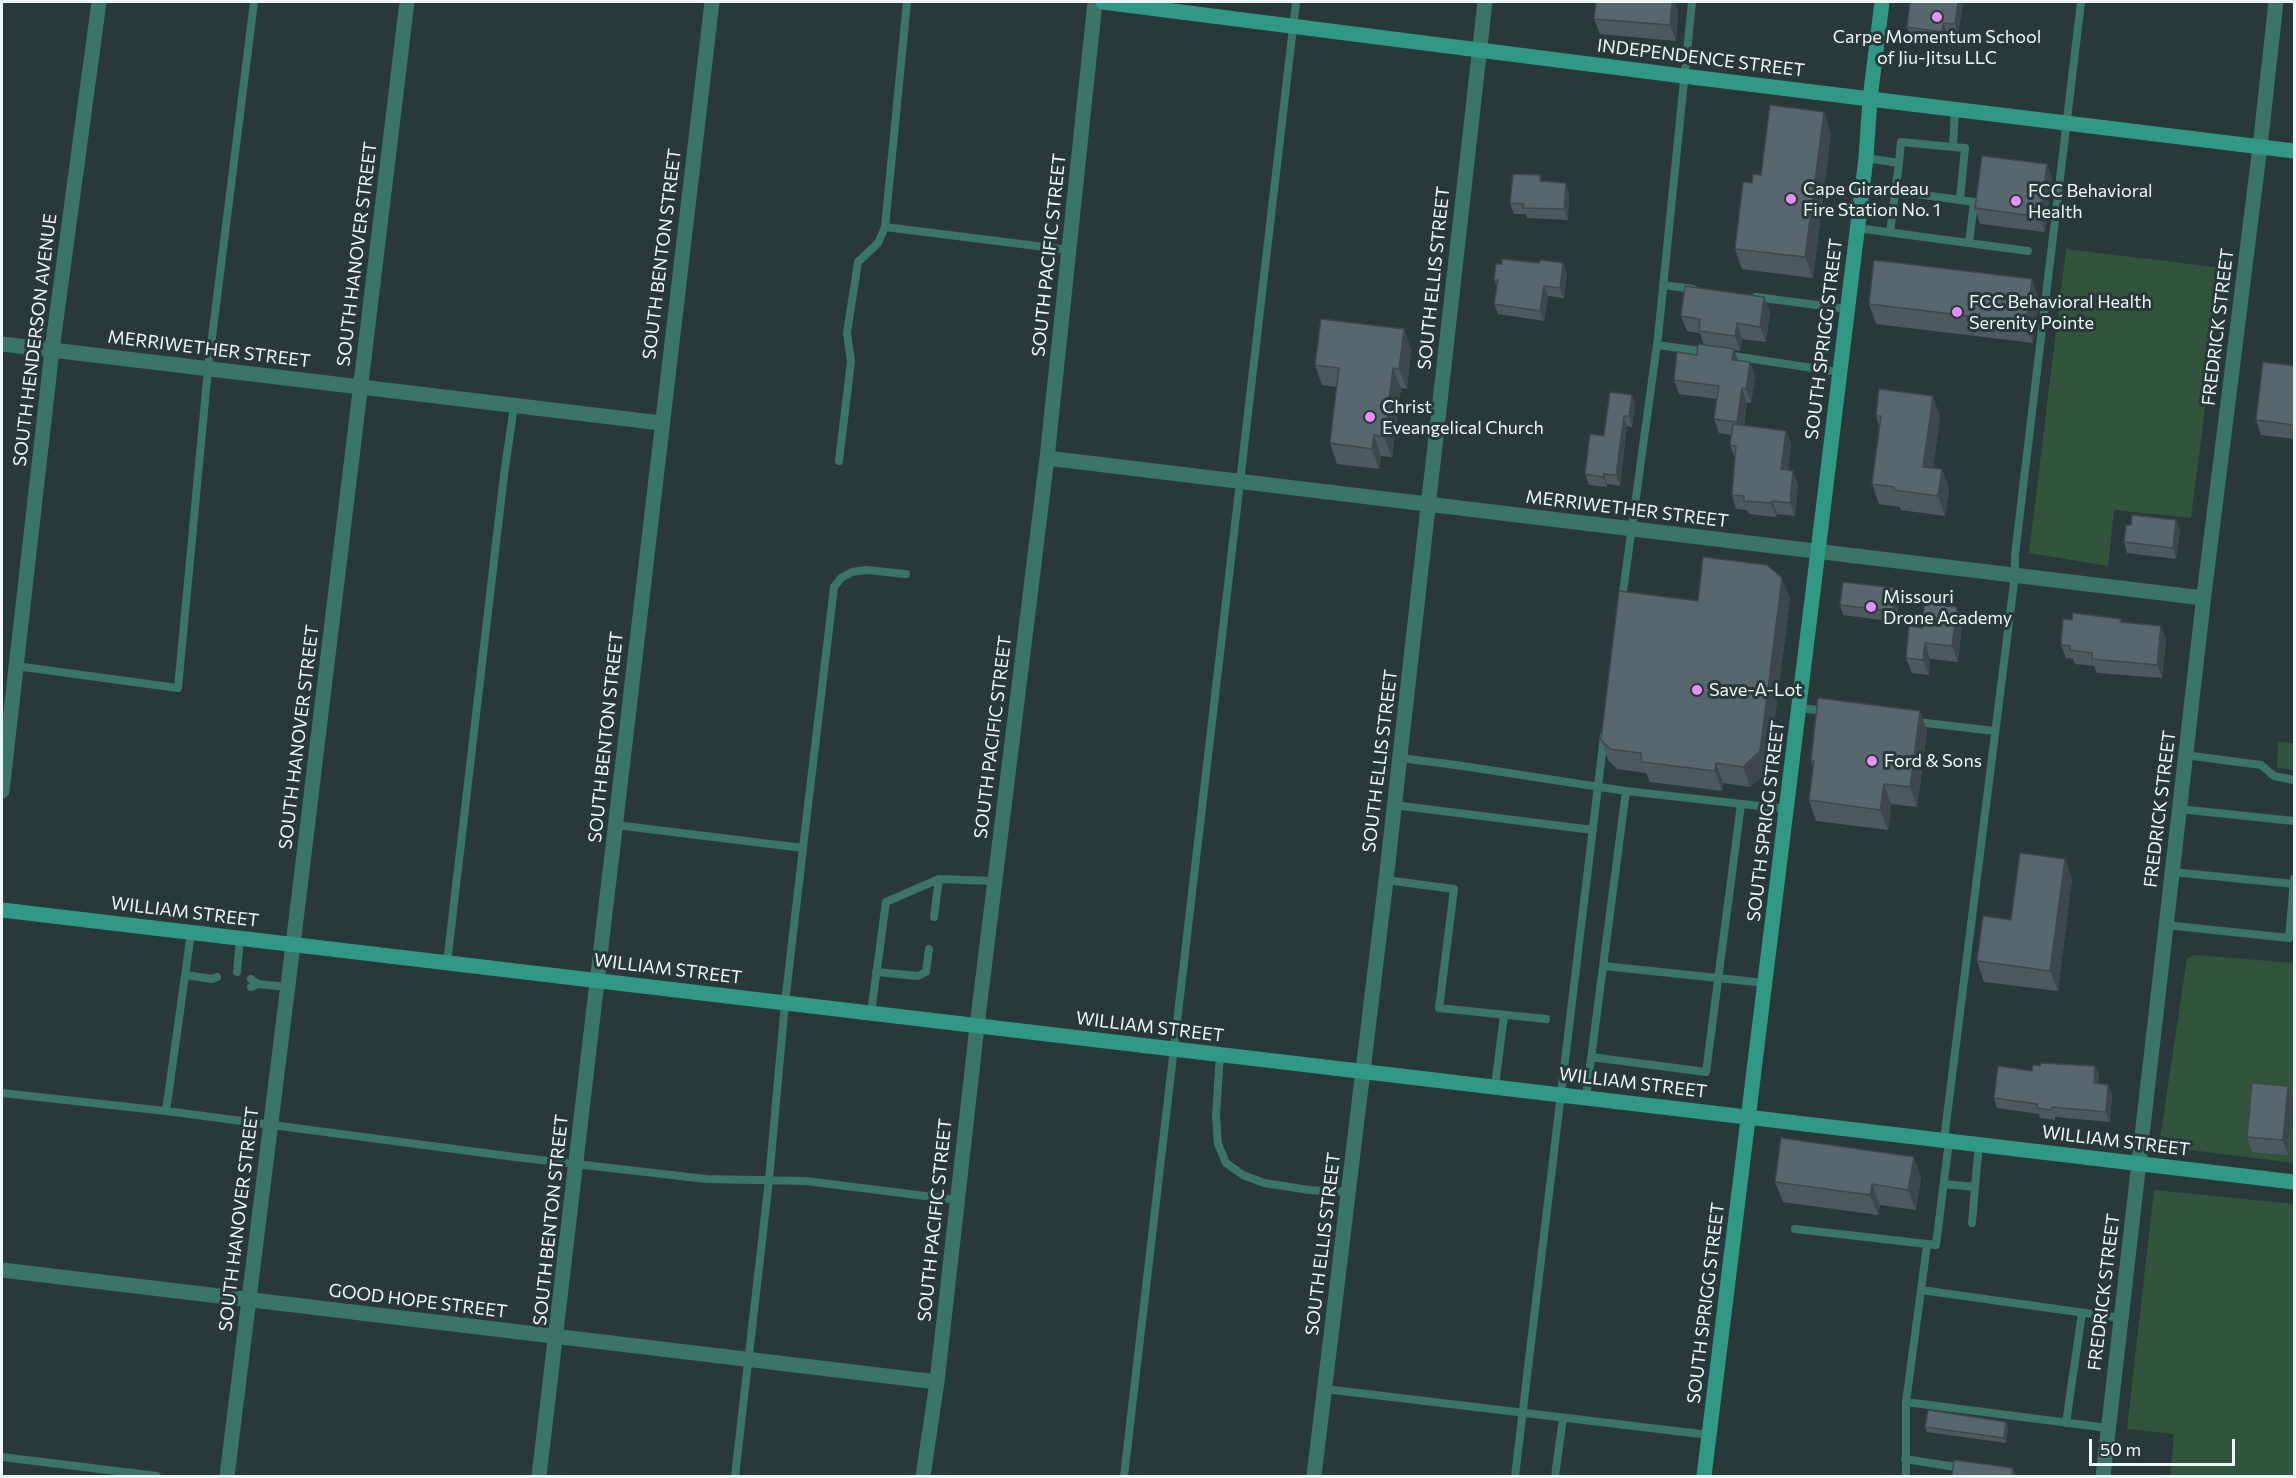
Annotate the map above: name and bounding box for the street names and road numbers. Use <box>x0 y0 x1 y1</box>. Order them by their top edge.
street label: INDEPENDENCE STREET <box>1596 35 1806 81</box>
street label: SOUTH HANOVER STREET <box>333 140 381 368</box>
street label: SOUTH BENTON STREET <box>638 147 686 361</box>
street label: SOUTH PACIFIC STREET <box>1028 152 1070 358</box>
street label: SOUTH ELLIS STREET <box>1414 185 1454 371</box>
street label: SOUTH HENDERSON AVENUE <box>9 212 61 468</box>
street label: SOUTH SPRIGG STREET <box>1801 237 1847 441</box>
street label: FREDRICK STREET <box>2198 247 2238 407</box>
street label: MERRIWETHER STREET <box>106 326 312 372</box>
street label: MERRIWETHER STREET <box>1524 486 1730 532</box>
street label: SOUTH HANOVER STREET <box>275 623 323 851</box>
street label: SOUTH BENTON STREET <box>584 630 628 844</box>
street label: SOUTH PACIFIC STREET <box>970 634 1016 840</box>
street label: SOUTH ELLIS STREET <box>1358 668 1402 854</box>
street label: SOUTH SPRIGG STREET <box>1743 719 1789 923</box>
street label: FREDRICK STREET <box>2140 729 2180 889</box>
street label: WILLIAM STREET <box>110 892 260 932</box>
street label: WILLIAM STREET <box>593 949 743 989</box>
street label: WILLIAM STREET <box>1075 1007 1225 1047</box>
street label: WILLIAM STREET <box>1558 1063 1708 1103</box>
street label: SOUTH HANOVER STREET <box>215 1105 263 1333</box>
street label: SOUTH BENTON STREET <box>529 1113 573 1327</box>
street label: SOUTH PACIFIC STREET <box>914 1117 956 1323</box>
street label: WILLIAM STREET <box>2041 1121 2191 1161</box>
street label: SOUTH ELLIS STREET <box>1301 1151 1345 1337</box>
street label: SOUTH SPRIGG STREET <box>1683 1201 1729 1405</box>
street label: FREDRICK STREET <box>2084 1212 2124 1372</box>
street label: GOOD HOPE STREET <box>327 1279 509 1323</box>

